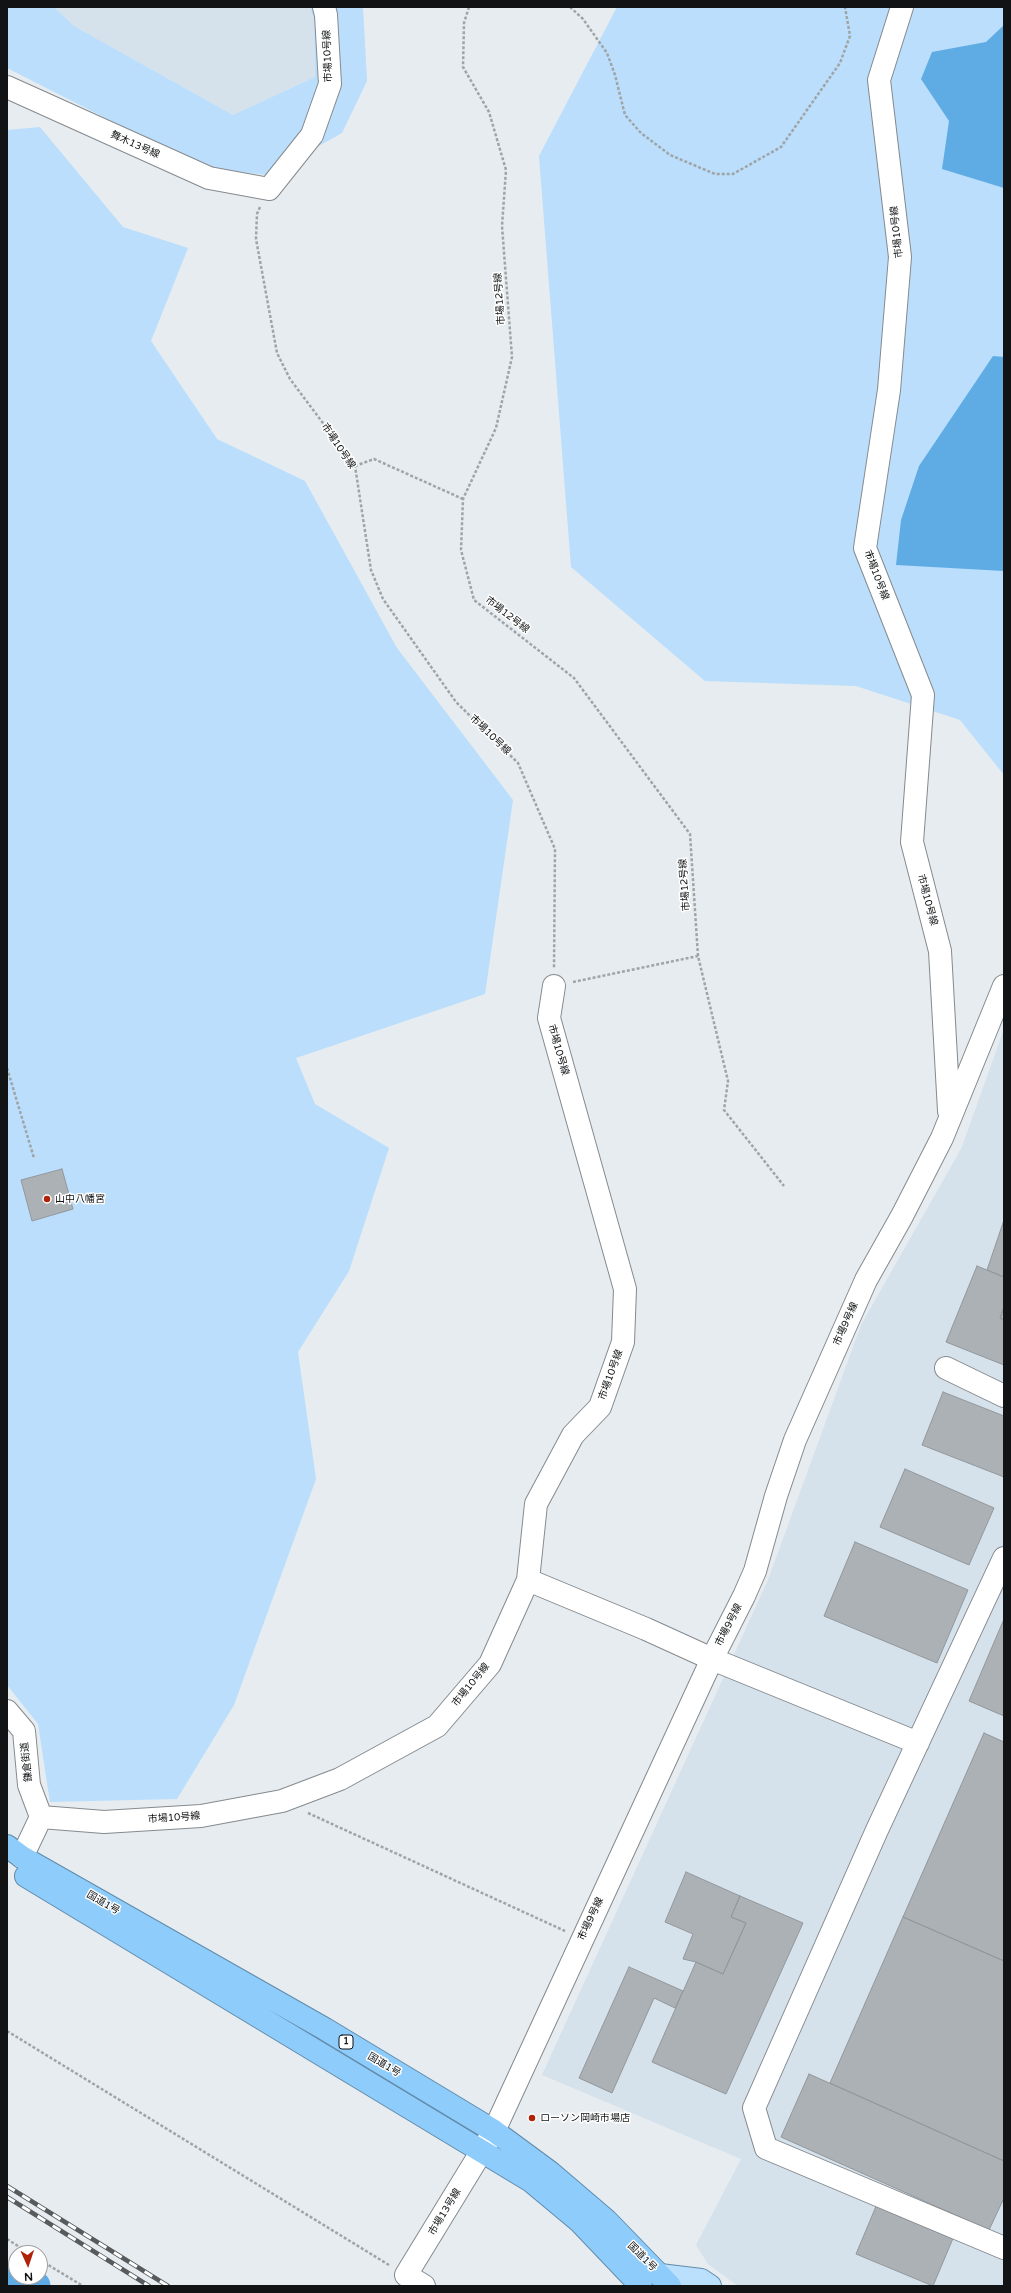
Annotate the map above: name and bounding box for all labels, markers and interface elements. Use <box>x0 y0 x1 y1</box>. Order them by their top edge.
street label: 市場10号線 <box>321 30 335 82</box>
street label: 舞木13号線 <box>109 129 161 161</box>
street label: 市場10号線 <box>888 205 906 259</box>
street label: 市場12号線 <box>492 272 508 326</box>
street label: 市場10号線 <box>318 421 358 471</box>
street label: 市場10号線 <box>861 548 891 602</box>
street label: 市場12号線 <box>483 594 531 636</box>
street label: 市場10号線 <box>467 712 513 758</box>
street label: 市場12号線 <box>677 858 693 912</box>
street label: 市場10号線 <box>914 873 940 927</box>
street label: 市場10号線 <box>545 1023 571 1077</box>
place label: 山中八幡宮 <box>55 1193 105 1205</box>
marker: 山中八幡宮 <box>42 1194 52 1204</box>
street label: 市場9号線 <box>831 1300 861 1348</box>
street label: 市場10号線 <box>596 1348 626 1402</box>
street label: 市場9号線 <box>713 1602 745 1648</box>
street label: 市場10号線 <box>450 1661 492 1709</box>
street label: 鎌倉街道 <box>19 1741 35 1783</box>
street label: 市場10号線 <box>147 1810 201 1826</box>
street label: 国道1号 <box>84 1889 122 1917</box>
street label: 市場9号線 <box>576 1895 606 1943</box>
road number: 1 <box>339 2035 353 2049</box>
street label: 国道1号 <box>365 2051 403 2079</box>
place label: ローソン岡崎市場店 <box>540 2112 630 2124</box>
marker: ローソン岡崎市場店 <box>527 2113 537 2123</box>
street label: 市場13号線 <box>426 2186 464 2238</box>
street label: 国道1号 <box>625 2240 659 2274</box>
north arrow <box>8 2245 48 2285</box>
text: N <box>24 2270 33 2283</box>

